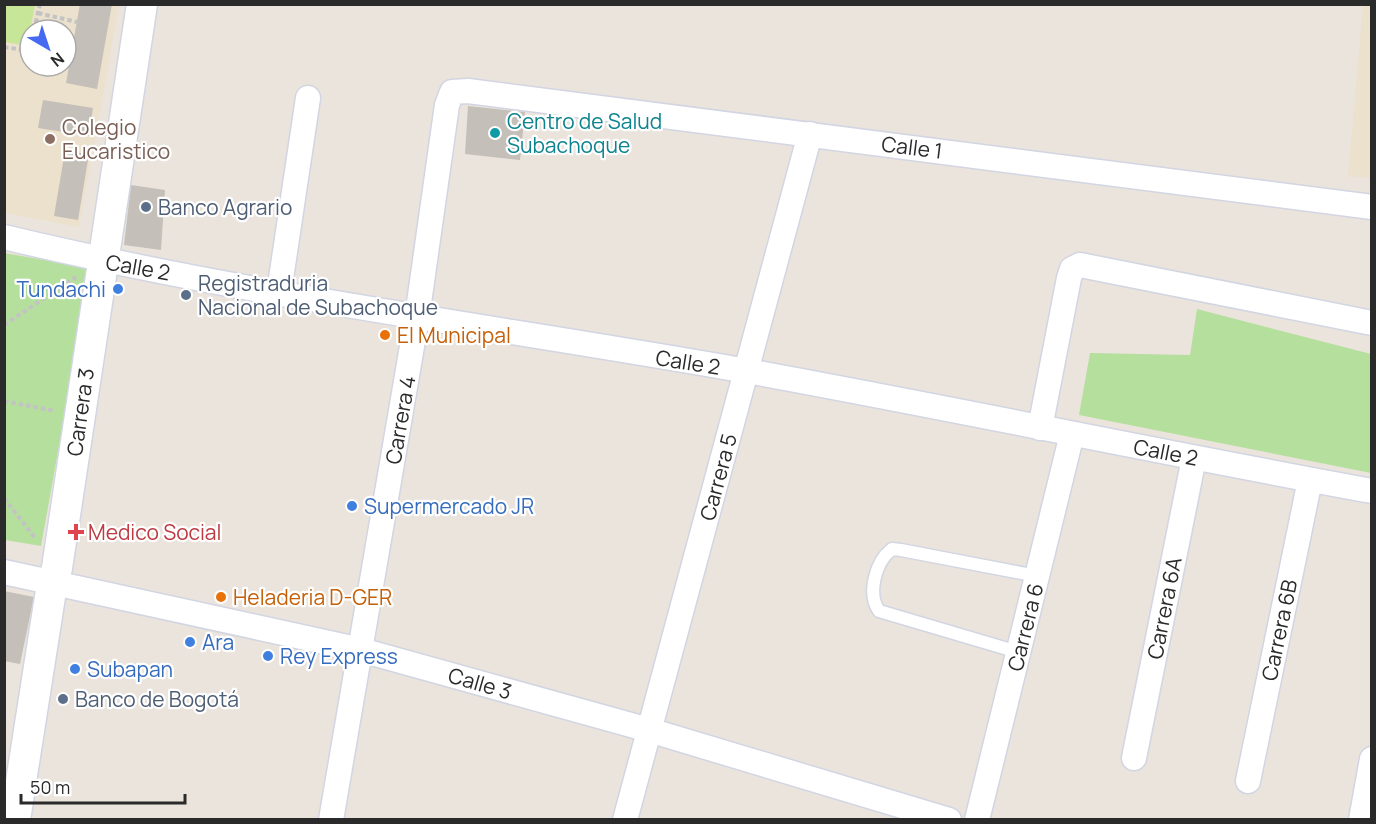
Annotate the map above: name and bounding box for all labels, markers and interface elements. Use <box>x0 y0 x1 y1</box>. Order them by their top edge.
north arrow <box>18 18 78 78</box>
text: N <box>46 47 69 72</box>
place label: Centro de Salud Subachoque <box>507 107 662 159</box>
place label: Colegio Eucaristico <box>62 113 170 165</box>
marker: Centro de Salud Subachoque <box>488 126 502 140</box>
street label: Calle 1 <box>880 129 944 165</box>
marker: Colegio Eucaristico <box>43 132 57 146</box>
place label: Banco Agrario <box>158 193 292 221</box>
marker: Banco Agrario <box>139 200 153 214</box>
street label: Calle 2 <box>104 248 172 286</box>
place label: Registraduria Nacional de Subachoque <box>198 269 438 321</box>
place label: Tundachi <box>17 275 106 303</box>
marker: Tundachi <box>111 282 125 296</box>
marker: Registraduria Nacional de Subachoque <box>179 288 193 302</box>
place label: El Municipal <box>397 321 511 349</box>
marker: El Municipal <box>378 328 392 342</box>
street label: Calle 2 <box>654 343 722 381</box>
street label: Carrera 3 <box>60 366 100 458</box>
street label: Carrera 4 <box>378 374 422 466</box>
street label: Carrera 5 <box>693 430 743 524</box>
street label: Calle 2 <box>1131 432 1201 472</box>
place label: Supermercado JR <box>364 492 534 520</box>
marker: Supermercado JR <box>345 499 359 513</box>
place label: Medico Social <box>88 518 221 546</box>
marker: Medico Social <box>69 525 83 539</box>
street label: Carrera 6A <box>1140 555 1188 661</box>
street label: Carrera 6B <box>1255 577 1303 683</box>
street label: Carrera 6 <box>1001 580 1049 674</box>
place label: Heladeria D-GER <box>233 583 392 611</box>
marker: Heladeria D-GER <box>214 590 228 604</box>
place label: Ara <box>202 628 234 656</box>
marker: Ara <box>183 635 197 649</box>
place label: Rey Express <box>280 642 398 670</box>
marker: Rey Express <box>261 649 275 663</box>
place label: Subapan <box>87 655 173 683</box>
street label: Calle 3 <box>445 661 515 705</box>
marker: Subapan <box>68 662 82 676</box>
place label: Banco de Bogotá <box>75 685 239 713</box>
marker: Banco de Bogotá <box>56 692 70 706</box>
scale bar <box>21 767 184 805</box>
text: 50 m <box>30 775 70 799</box>

